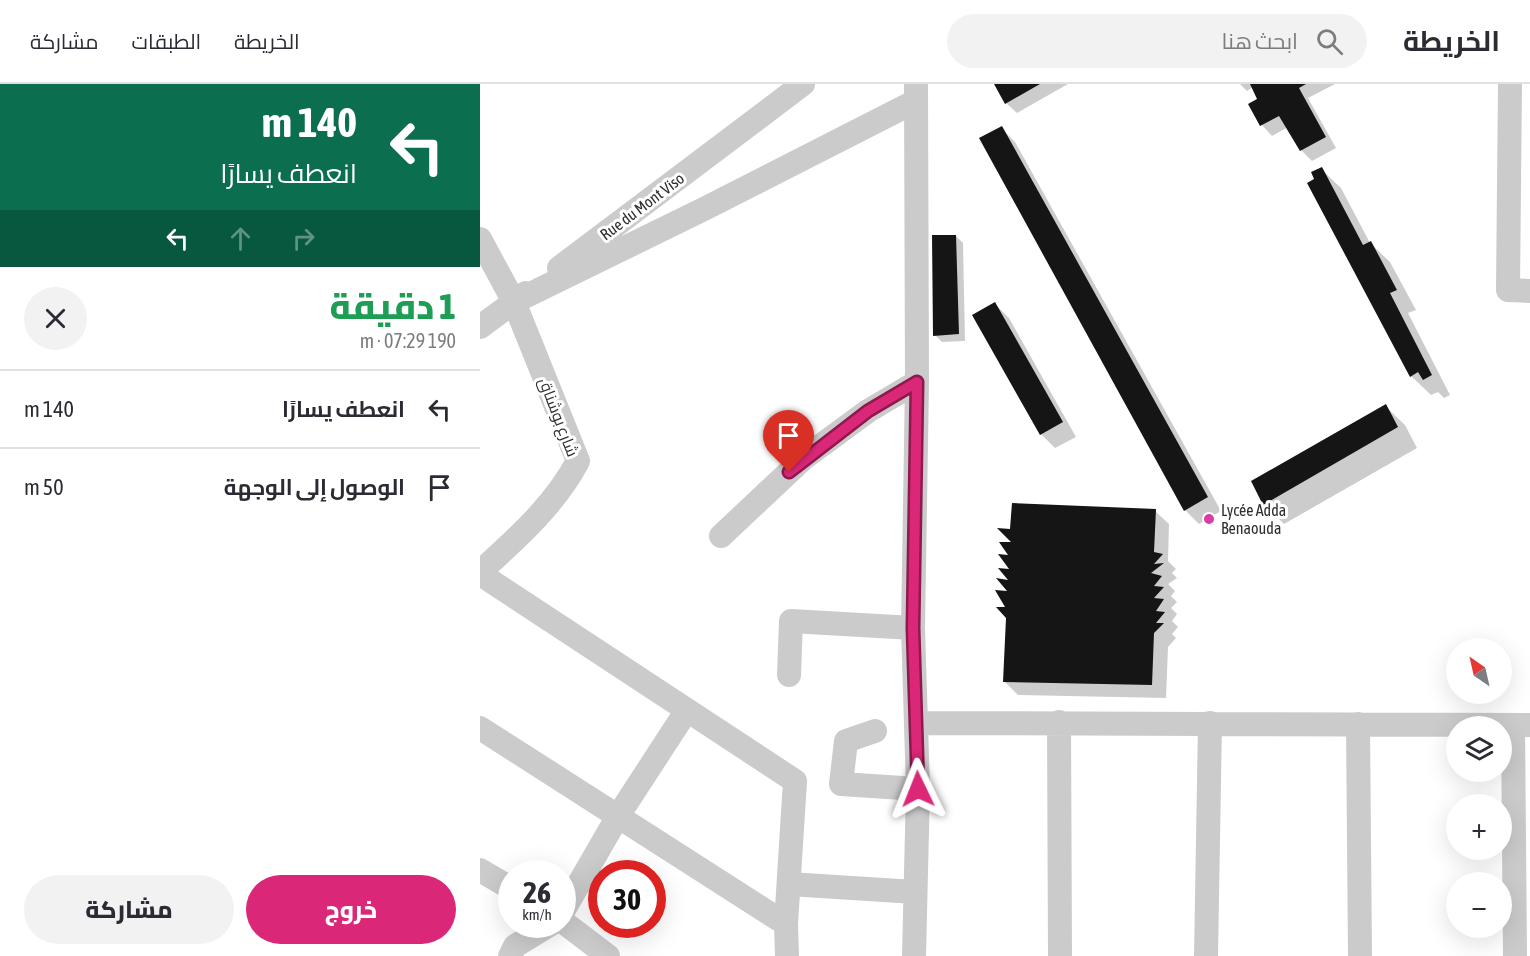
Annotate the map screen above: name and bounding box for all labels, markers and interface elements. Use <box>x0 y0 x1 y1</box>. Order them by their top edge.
search box <box>947 14 1367 68</box>
icon: search <box>1313 25 1346 58</box>
text: الخريطة <box>1403 25 1500 57</box>
text: ابحث هنا <box>1221 28 1298 54</box>
text: مشاركة <box>30 29 99 53</box>
text: الطبقات <box>132 29 201 53</box>
text: الخريطة <box>234 29 300 53</box>
text: 140 m <box>262 98 357 146</box>
icon: left <box>378 108 456 186</box>
text: انعطف يسارًا <box>220 158 357 189</box>
street label: Rue du Mont Viso <box>597 169 687 243</box>
icon: left <box>161 222 194 255</box>
icon: ahead <box>224 222 257 255</box>
icon: right <box>287 222 320 255</box>
text: 1 دقيقة <box>330 285 456 327</box>
button: close <box>24 287 87 350</box>
text: 190 m · 07:29 <box>360 329 456 352</box>
street label: شارع بوشناق <box>533 375 582 460</box>
icon: left <box>423 393 456 426</box>
text: 140 m <box>24 396 74 422</box>
text: انعطف يسارًا <box>282 396 405 422</box>
pin <box>763 410 814 472</box>
icon: arrive <box>772 419 805 452</box>
icon: arrive <box>423 471 456 504</box>
text: 50 m <box>24 474 64 500</box>
text: الوصول إلى الوجهة <box>224 474 405 500</box>
place label: Lycée Adda Benaouda <box>1221 501 1286 537</box>
marker: Lycée Adda Benaouda <box>1202 512 1216 526</box>
north arrow <box>1446 638 1512 704</box>
map controls <box>1446 638 1512 938</box>
button: layers <box>1446 716 1512 782</box>
position arrow <box>886 757 950 821</box>
button: + <box>1446 794 1512 860</box>
speed limit sign: 30 <box>588 860 666 938</box>
button: − <box>1446 872 1512 938</box>
button: مشاركة <box>24 875 234 944</box>
button: خروج <box>246 875 456 944</box>
text: 26 <box>523 875 551 909</box>
text: km/h <box>522 906 552 923</box>

